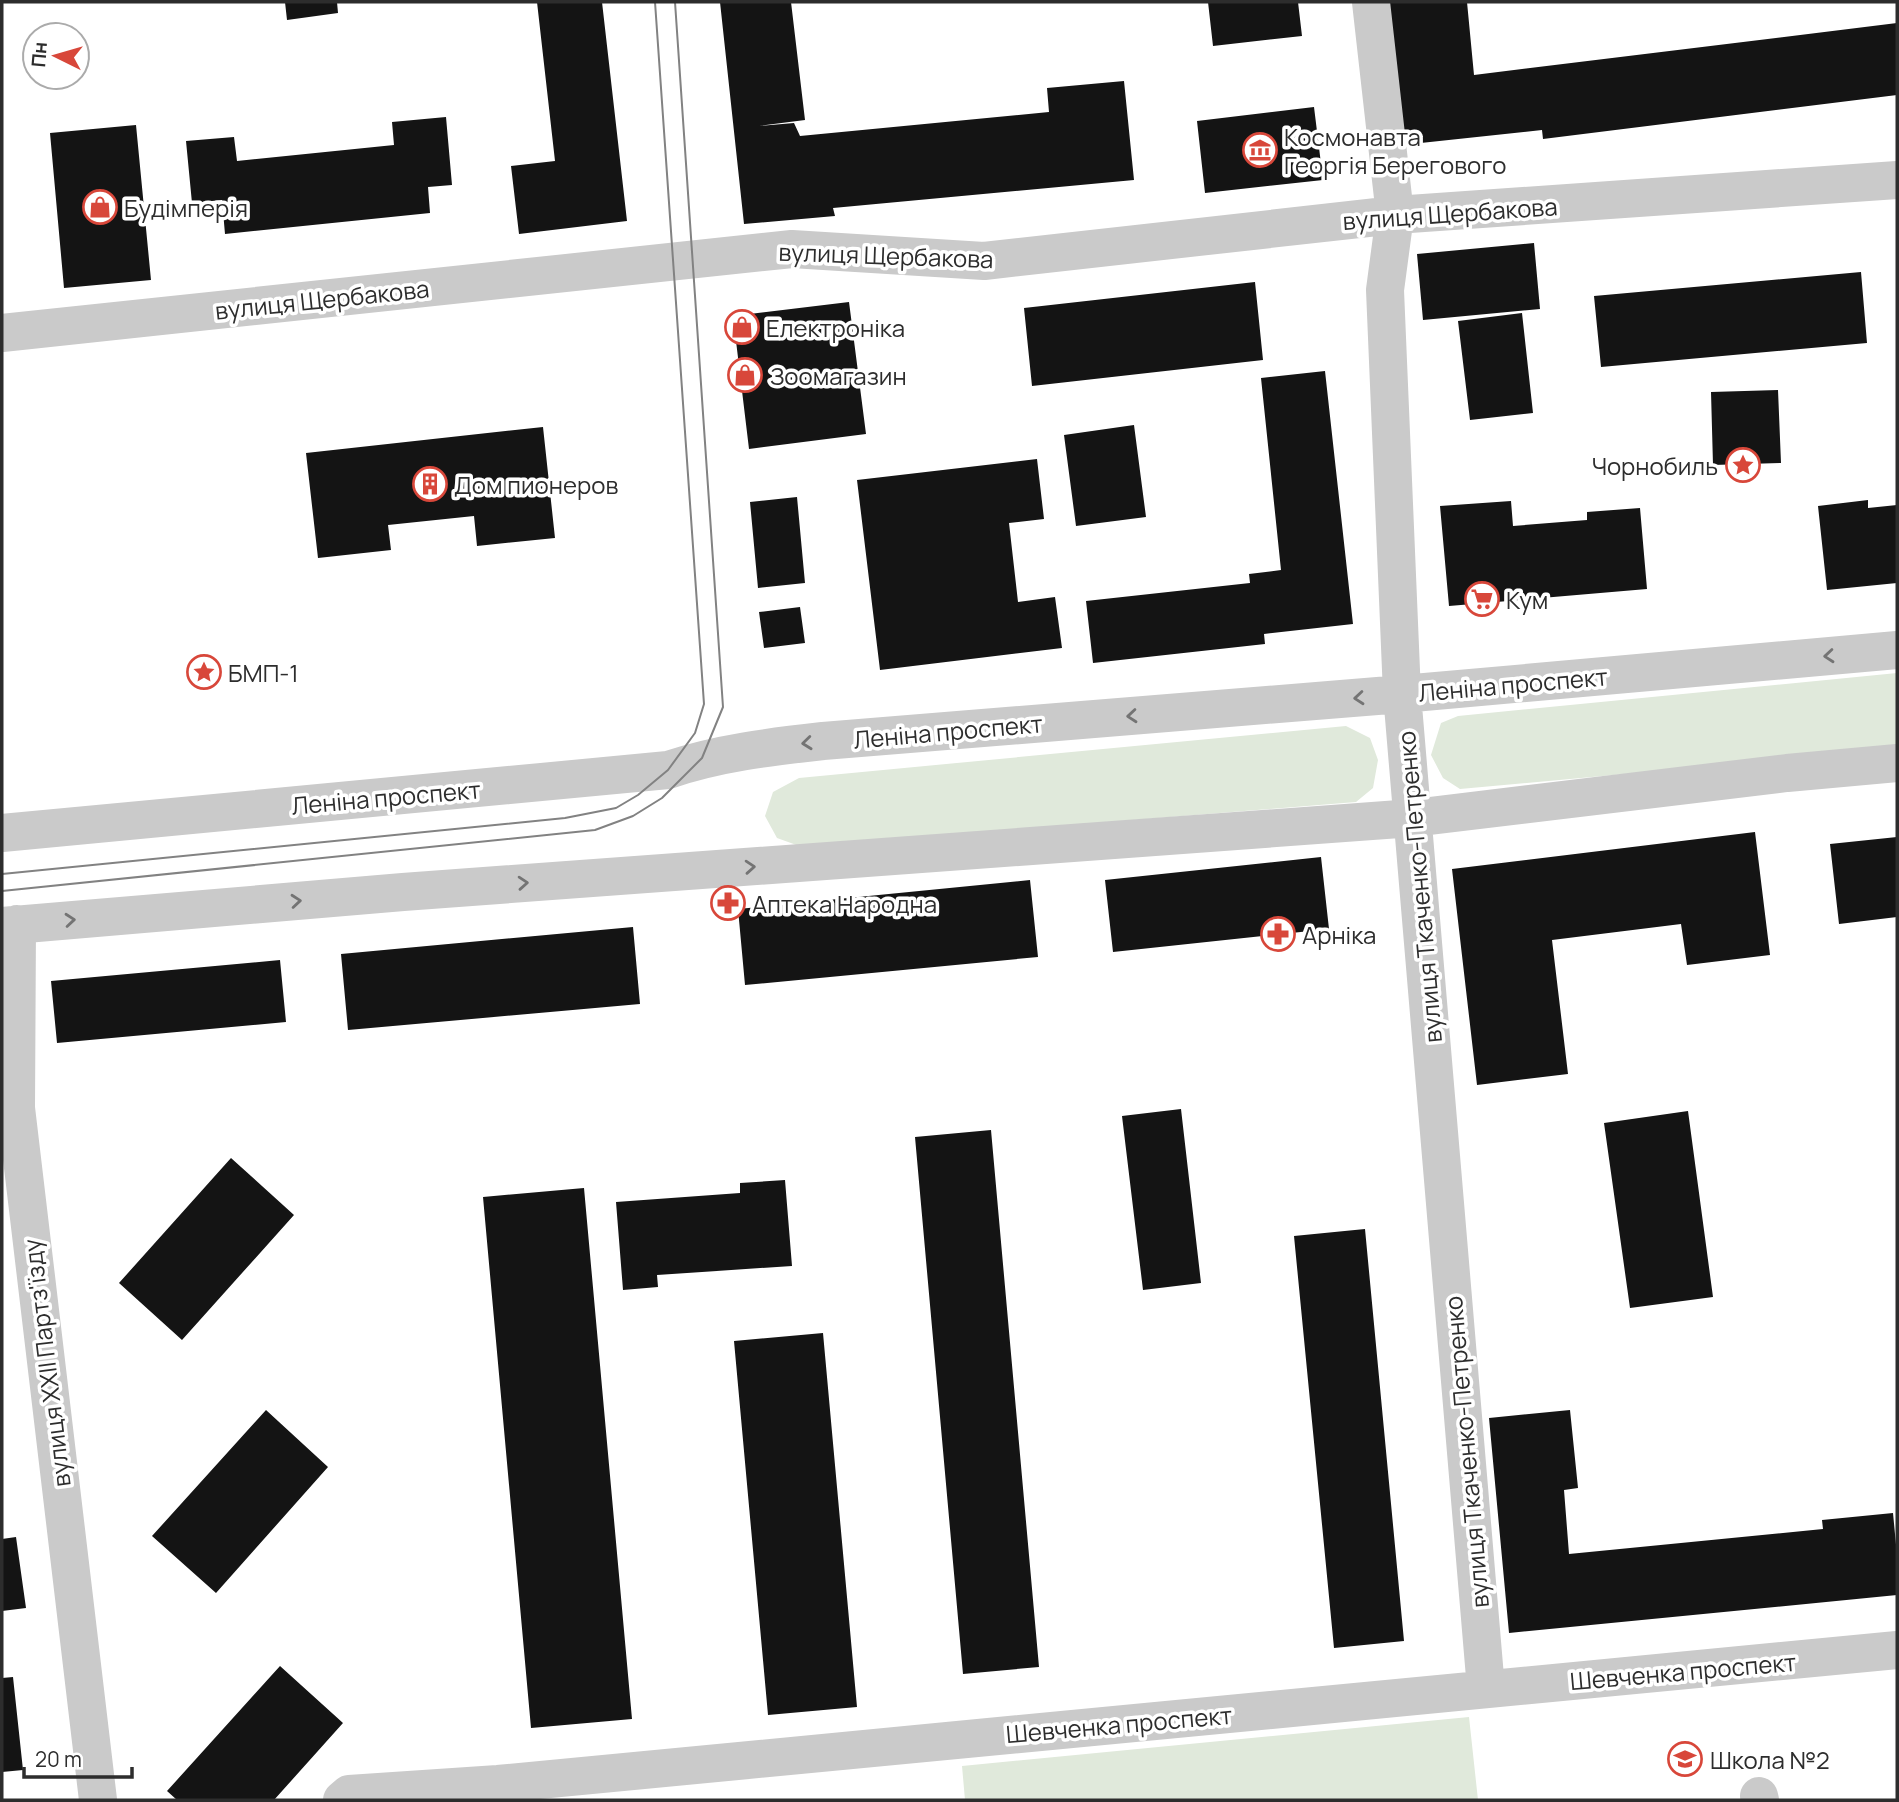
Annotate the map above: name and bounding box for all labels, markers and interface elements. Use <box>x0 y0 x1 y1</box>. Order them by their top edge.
north arrow <box>21 21 91 91</box>
text: Пн <box>25 41 53 68</box>
place label: Космонавта Георгія Берегового <box>1284 120 1506 181</box>
museum icon: Космонавта Георгія Берегового <box>1241 131 1279 169</box>
shop icon: Будімперія <box>81 188 119 226</box>
street label: вулиця Щербакова <box>1342 189 1558 237</box>
place label: Будімперія <box>124 191 248 224</box>
street label: вулиця Щербакова <box>778 235 994 275</box>
street label: вулиця Щербакова <box>213 271 431 327</box>
shop icon: Електроніка <box>723 308 761 346</box>
place label: Електроніка <box>766 311 905 344</box>
shop icon: Зоомагазин <box>726 356 764 394</box>
place label: Зоомагазин <box>770 359 907 392</box>
place icon: Чорнобиль <box>1724 446 1762 484</box>
place label: Чорнобиль <box>1591 449 1718 482</box>
building icon: Дом пионеров <box>411 465 449 503</box>
place label: Дом пионеров <box>454 468 618 501</box>
supermarket icon: Кум <box>1463 580 1501 618</box>
place label: Кум <box>1506 583 1548 616</box>
one-way arrow <box>1823 648 1834 663</box>
place icon: БМП-1 <box>185 653 223 691</box>
place label: БМП-1 <box>228 656 299 689</box>
street label: Леніна проспект <box>1417 659 1609 709</box>
one-way arrow <box>1353 690 1364 705</box>
street label: Леніна проспект <box>852 706 1044 756</box>
one-way arrow <box>1126 708 1137 723</box>
street label: вулиця Ткаченко-Петренко <box>1389 730 1449 1044</box>
one-way arrow <box>802 735 813 750</box>
street label: Леніна проспект <box>290 772 482 822</box>
one-way arrow <box>745 860 756 875</box>
one-way arrow <box>518 876 529 891</box>
pharmacy icon: Аптека Народна <box>709 884 747 922</box>
place label: Аптека Народна <box>752 887 937 920</box>
one-way arrow <box>291 894 302 909</box>
one-way arrow <box>65 913 76 928</box>
pharmacy icon: Арніка <box>1259 915 1297 953</box>
place label: Арніка <box>1302 918 1376 951</box>
street label: вулиця XXII Партз'їзду <box>14 1237 78 1489</box>
street label: вулиця Ткаченко-Петренко <box>1436 1295 1496 1609</box>
street label: Шевченка проспект <box>1568 1645 1798 1697</box>
street label: Шевченка проспект <box>1004 1698 1234 1750</box>
scale bar <box>24 1736 133 1780</box>
school or university icon: Школа №2 <box>1666 1740 1704 1778</box>
place label: Школа №2 <box>1710 1743 1830 1776</box>
text: 20 m <box>35 1745 82 1773</box>

